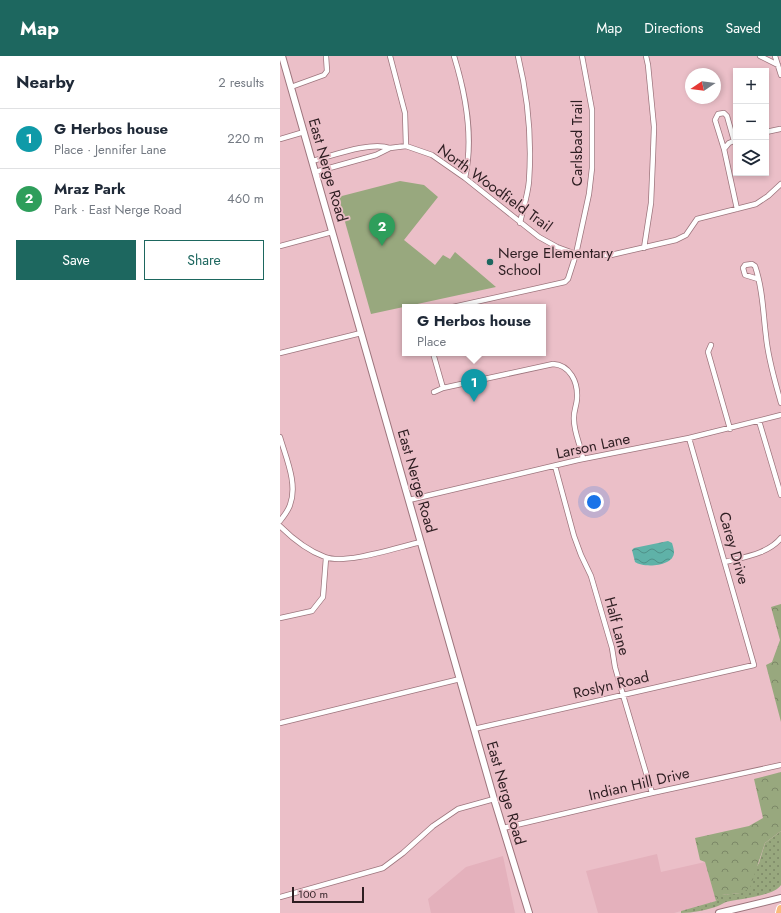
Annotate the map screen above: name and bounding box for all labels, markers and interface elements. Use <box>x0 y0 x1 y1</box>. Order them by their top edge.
text: Map <box>20 15 59 42</box>
text: Map <box>596 18 622 38</box>
text: Directions <box>644 18 704 38</box>
text: Saved <box>726 18 761 38</box>
north arrow <box>685 68 721 104</box>
map controls <box>733 68 769 176</box>
button: + <box>733 68 769 104</box>
text: Nearby <box>16 70 74 94</box>
text: 2 results <box>218 73 264 92</box>
street label: Carlsbad Trail <box>566 100 588 186</box>
button: − <box>733 104 769 140</box>
street label: East Nerge Road <box>303 116 353 224</box>
text: G Herbos house <box>54 118 168 140</box>
text: 1 <box>26 129 32 148</box>
text: 220 m <box>227 129 264 148</box>
street label: North Woodfield Trail <box>433 139 557 237</box>
text: Place · Jennifer Lane <box>54 140 166 159</box>
button: layers <box>733 140 769 176</box>
text: Mraz Park <box>54 178 126 200</box>
text: 2 <box>25 189 33 208</box>
text: 460 m <box>227 189 264 208</box>
text: Park · East Nerge Road <box>54 200 182 219</box>
pin: 2 <box>369 213 395 246</box>
button: Save <box>16 240 136 280</box>
button: Share <box>144 240 264 280</box>
place label: Nerge Elementary School <box>498 242 613 281</box>
marker: Nerge Elementary School <box>485 257 495 267</box>
popup <box>402 304 546 356</box>
text: G Herbos house <box>417 310 531 332</box>
text: Place <box>417 332 446 351</box>
pin: 1 <box>461 369 487 402</box>
street label: East Nerge Road <box>392 427 442 535</box>
street label: Larson Lane <box>554 427 632 465</box>
your location <box>584 492 604 512</box>
street label: Carey Drive <box>713 509 755 587</box>
street label: Half Lane <box>599 594 635 658</box>
street label: Roslyn Road <box>571 666 651 704</box>
street label: East Nerge Road <box>481 739 531 847</box>
street label: Indian Hill Drive <box>586 762 692 806</box>
scale bar <box>292 885 364 904</box>
text: 100 m <box>298 886 328 902</box>

